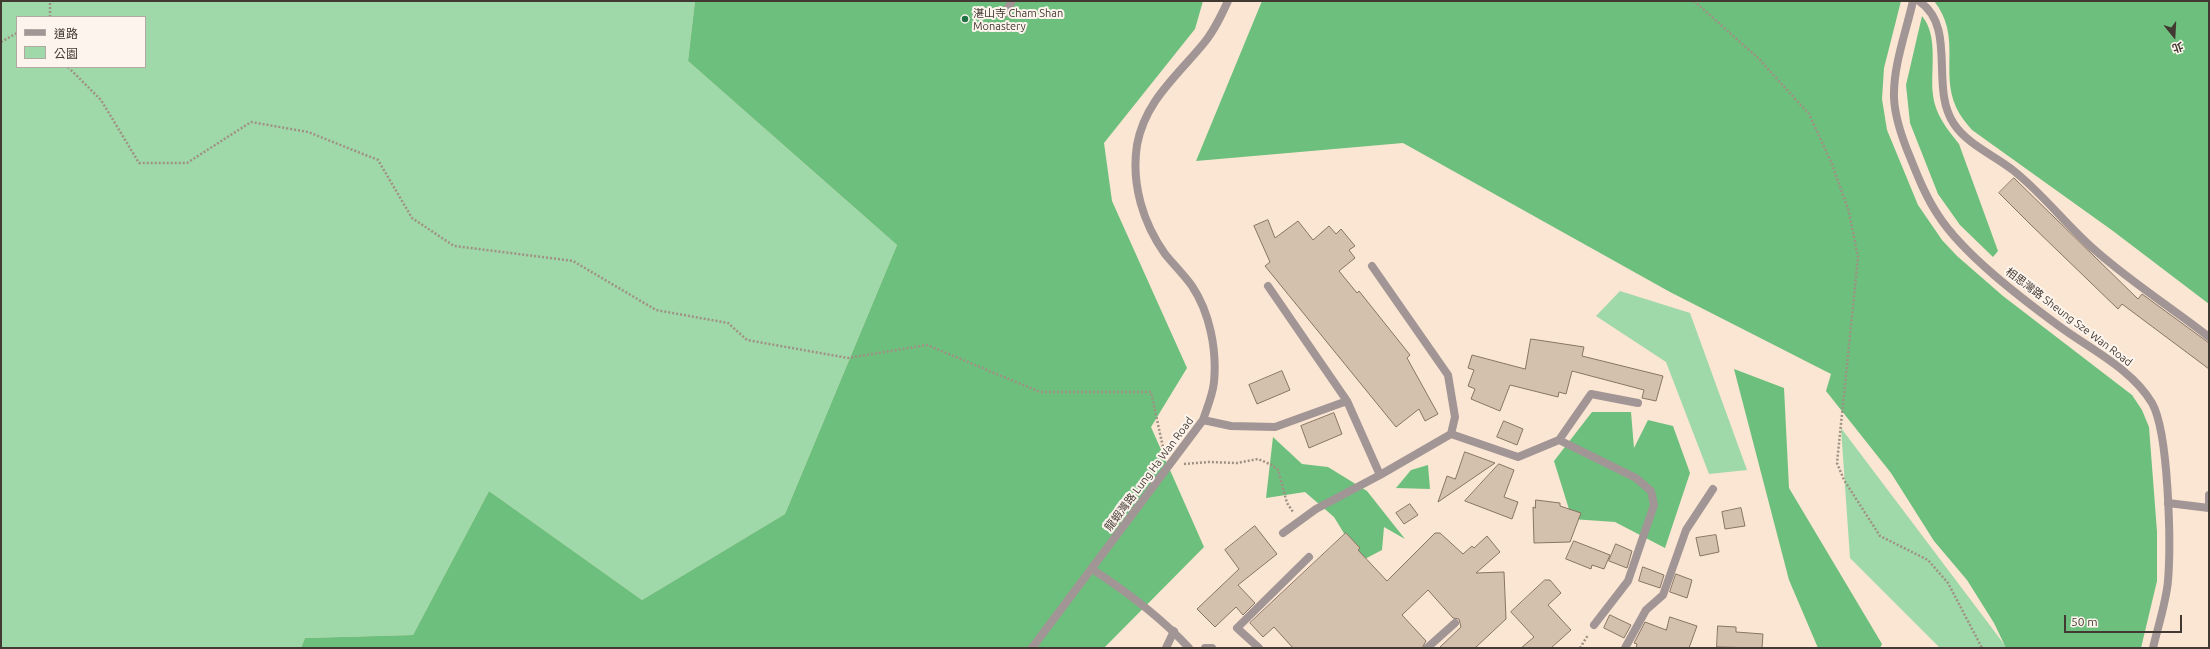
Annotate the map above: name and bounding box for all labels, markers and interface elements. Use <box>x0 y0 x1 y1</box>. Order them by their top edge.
place label: 湛山寺 Cham Shan Monastery <box>973 6 1063 32</box>
marker: 湛山寺 Cham Shan Monastery <box>960 14 970 24</box>
legend <box>16 16 146 68</box>
north arrow <box>2154 16 2194 56</box>
text: 道路 <box>54 27 78 40</box>
text: 北 <box>2171 40 2185 55</box>
text: 公園 <box>54 47 78 60</box>
street label: 相思灣路 Sheung Sze Wan Road <box>2003 265 2135 369</box>
street label: 龍蝦灣路 Lung Ha Wan Road <box>1102 414 1196 534</box>
scale bar <box>2066 607 2184 633</box>
text: 50 m <box>2071 615 2098 628</box>

